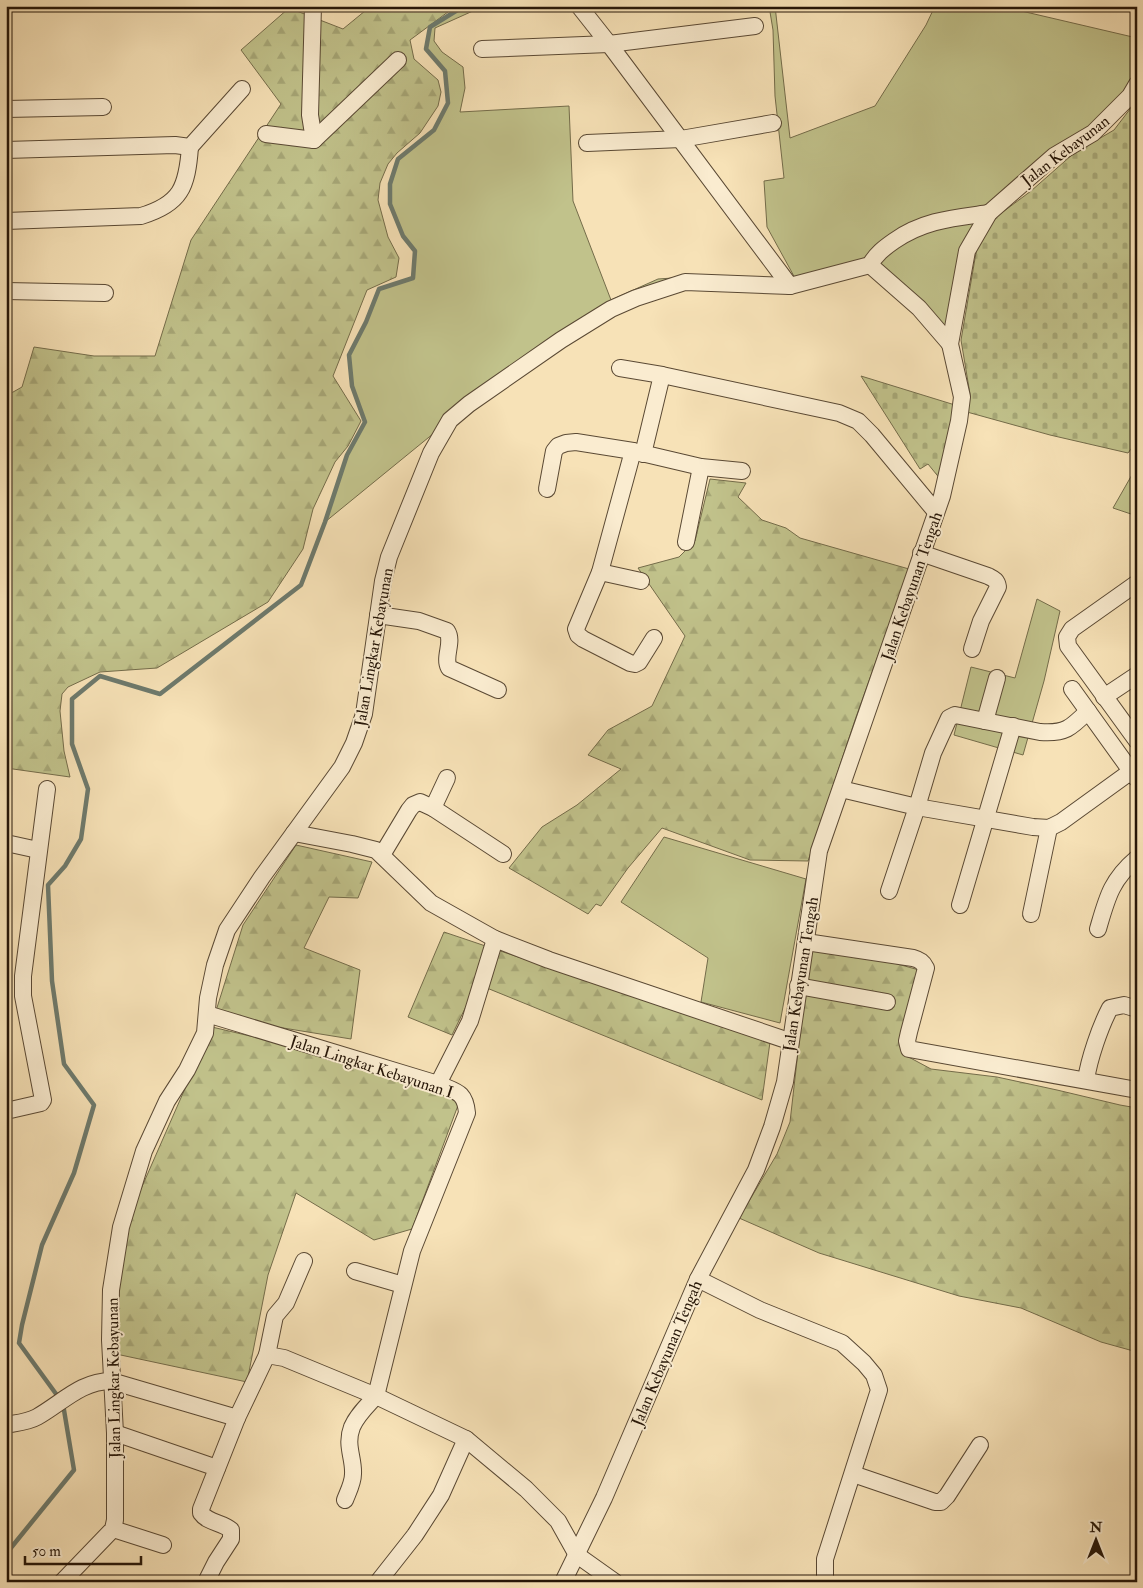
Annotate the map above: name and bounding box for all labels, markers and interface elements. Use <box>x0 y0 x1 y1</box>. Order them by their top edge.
street label: Jalan Kebayunan <box>1017 111 1114 192</box>
street label: Jalan Kebayunan Tengah <box>877 509 948 665</box>
street label: Jalan Lingkar Kebayunan <box>350 566 399 729</box>
street label: Jalan Kebayunan Tengah <box>779 895 824 1054</box>
street label: Jalan Lingkar Kebayunan I <box>286 1031 456 1104</box>
street label: Jalan Kebayunan Tengah <box>627 1277 708 1431</box>
street label: Jalan Lingkar Kebayunan <box>103 1297 126 1460</box>
north arrow <box>1070 1516 1120 1566</box>
text: N <box>1089 1519 1103 1536</box>
scale bar <box>25 1533 141 1565</box>
text: 50 m <box>32 1542 61 1561</box>

